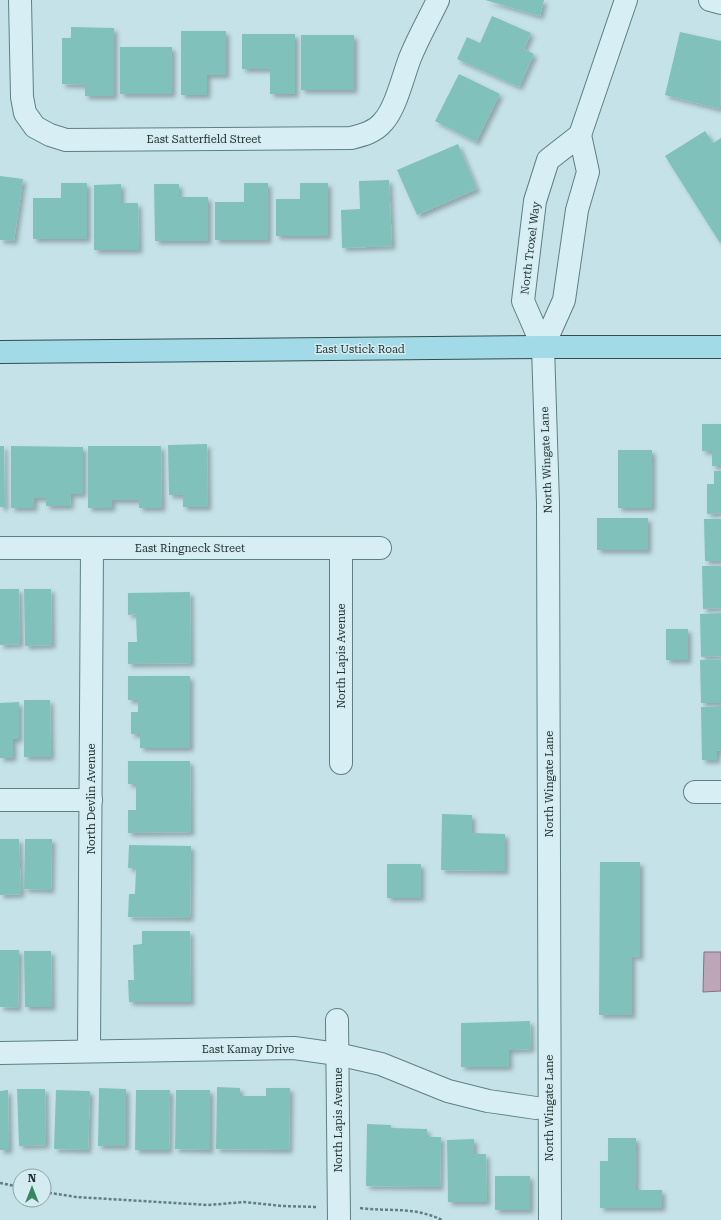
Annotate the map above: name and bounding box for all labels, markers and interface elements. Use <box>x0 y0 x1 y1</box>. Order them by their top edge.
street label: East Satterfield Street <box>147 133 261 146</box>
street label: North Troxel Way <box>518 200 543 295</box>
street label: East Ustick Road <box>315 343 405 356</box>
street label: North Wingate Lane <box>538 406 555 513</box>
street label: East Ringneck Street <box>135 542 245 555</box>
street label: North Lapis Avenue <box>335 603 348 709</box>
street label: North Wingate Lane <box>543 731 556 837</box>
street label: North Devlin Avenue <box>85 743 98 855</box>
street label: East Kamay Drive <box>202 1043 294 1056</box>
street label: North Wingate Lane <box>543 1055 556 1161</box>
street label: North Lapis Avenue <box>332 1067 345 1173</box>
north arrow <box>12 1168 52 1208</box>
text: N <box>28 1172 37 1185</box>

